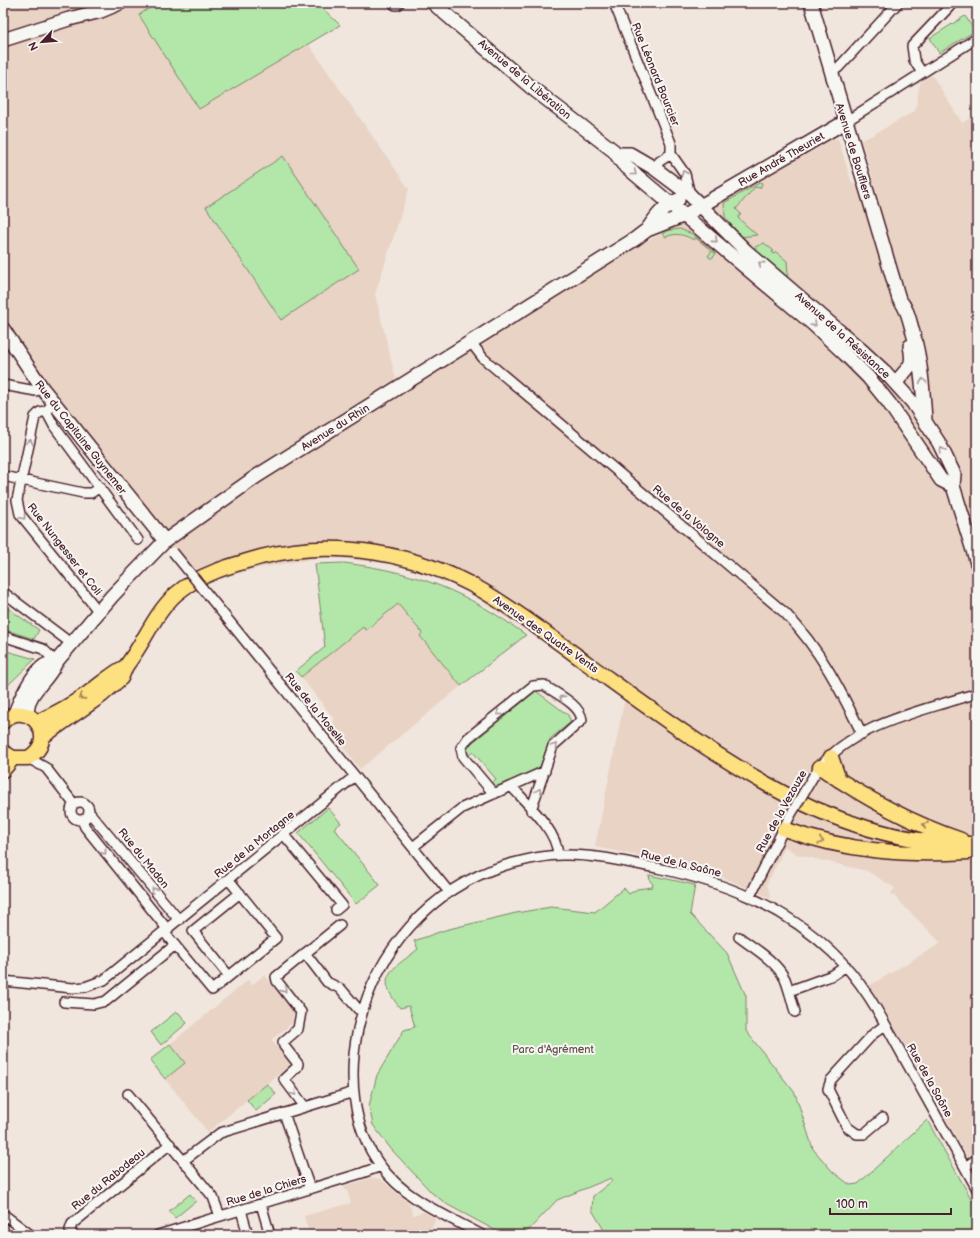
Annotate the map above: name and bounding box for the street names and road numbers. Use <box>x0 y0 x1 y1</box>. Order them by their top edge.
street label: Rue Léonard Bourcier <box>629 21 683 129</box>
street label: Avenue de la Libération <box>476 37 574 122</box>
street label: Avenue de Boufflers <box>833 102 874 201</box>
street label: Rue André Theuriet <box>736 129 827 189</box>
street label: Avenue de la Résistance <box>793 289 893 382</box>
street label: Rue du Capitaine Guynemer <box>32 378 130 498</box>
street label: Avenue du Rhin <box>299 401 372 454</box>
street label: Rue de la Vologne <box>650 482 728 551</box>
street label: Rue Nungesser et Coli <box>25 501 105 598</box>
street label: Avenue des Quatre Vents <box>490 593 601 676</box>
street label: Rue de la Moselle <box>282 670 349 749</box>
street label: Rue de la Vezouze <box>753 767 810 855</box>
street label: Rue de la Mortagne <box>212 808 297 881</box>
street label: Rue du Madon <box>115 826 172 891</box>
street label: Rue de la Saône <box>639 847 723 880</box>
street label: Rue de la Saône <box>904 1041 955 1120</box>
street label: Rue du Rabodeau <box>69 1146 148 1213</box>
street label: Rue de la Chiers <box>224 1172 308 1209</box>

